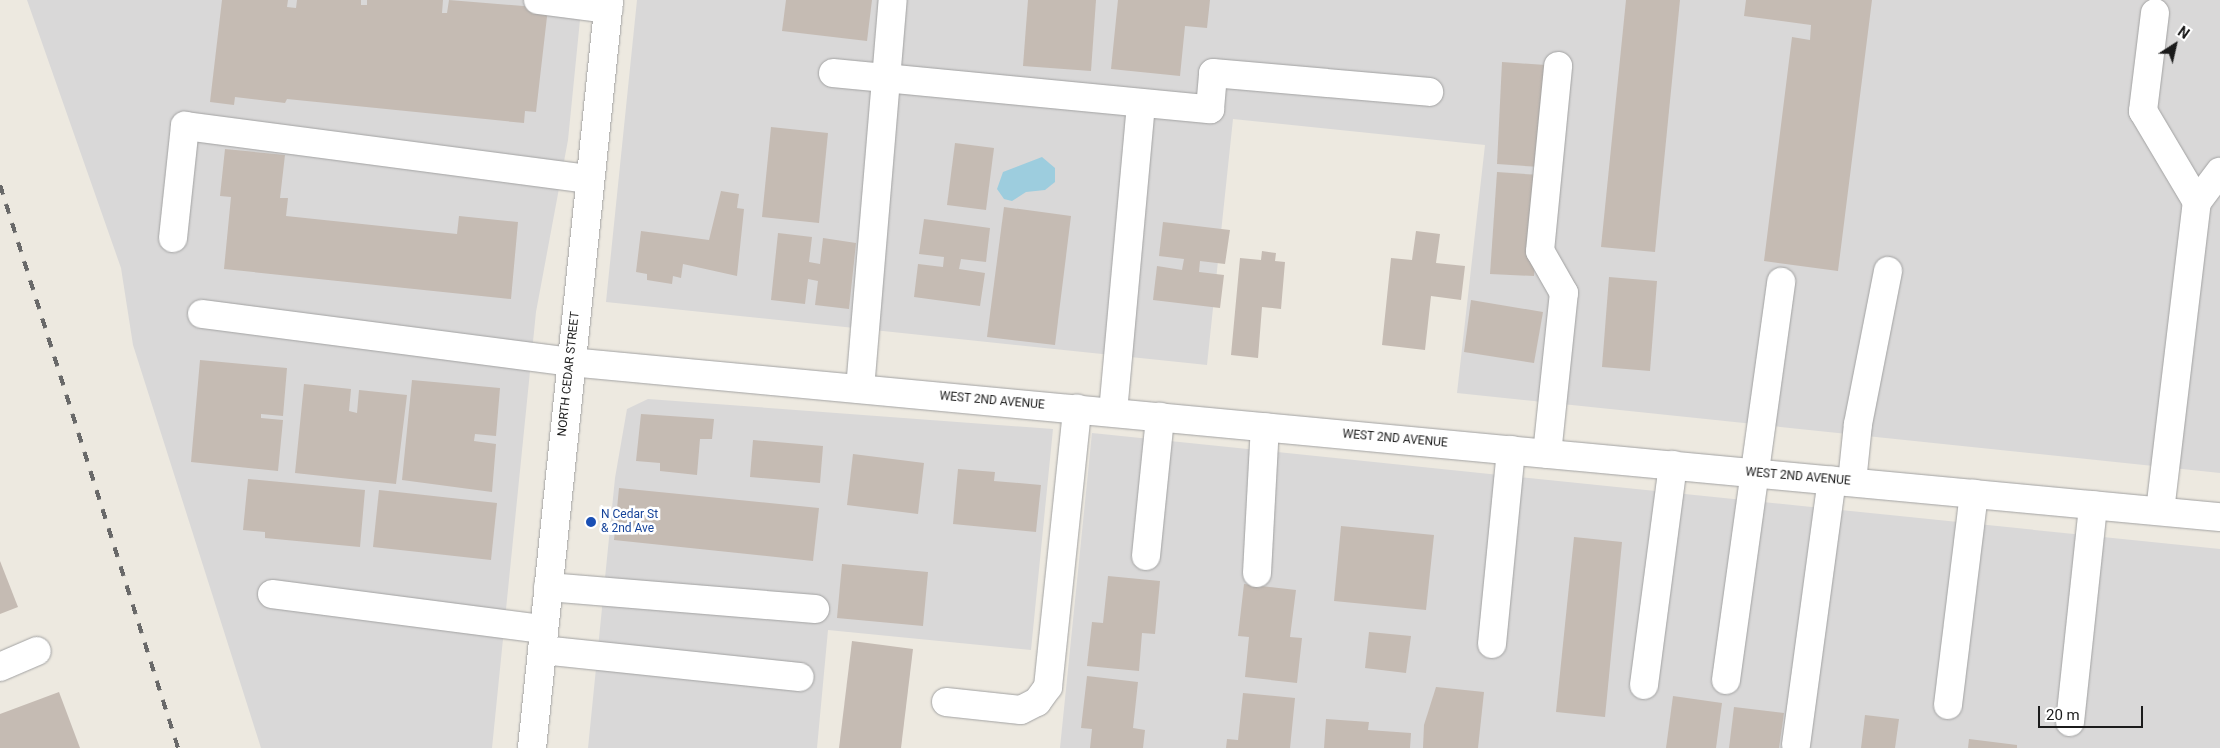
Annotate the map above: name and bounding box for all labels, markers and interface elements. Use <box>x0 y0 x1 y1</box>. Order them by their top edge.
north arrow <box>2150 20 2200 70</box>
text: N <box>2175 23 2192 42</box>
street label: NORTH CEDAR STREET <box>555 311 583 437</box>
street label: WEST 2ND AVENUE <box>939 389 1045 413</box>
street label: WEST 2ND AVENUE <box>1342 427 1448 451</box>
street label: WEST 2ND AVENUE <box>1745 465 1851 489</box>
place label: N Cedar St & 2nd Ave <box>601 508 658 536</box>
marker: N Cedar St & 2nd Ave <box>585 516 597 528</box>
scale bar <box>2040 696 2145 728</box>
text: 20 m <box>2046 706 2080 724</box>

